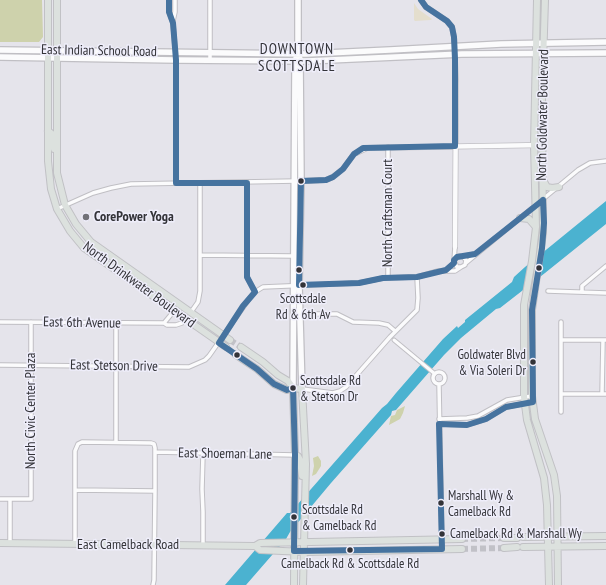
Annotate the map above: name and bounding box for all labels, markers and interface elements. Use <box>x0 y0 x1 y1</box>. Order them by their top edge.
district label: DOWNTOWN SCOTTSDALE <box>258 41 336 76</box>
street label: East Indian School Road <box>41 42 157 60</box>
street label: North Goldwater Boulevard <box>533 49 553 181</box>
street label: North Craftsman Court <box>380 159 396 267</box>
unlabelled marker <box>296 176 306 186</box>
place label: CorePower Yoga <box>94 209 174 225</box>
marker: CorePower Yoga <box>81 212 91 222</box>
street label: North Drinkwater Boulevard <box>79 238 199 332</box>
unlabelled marker <box>534 263 544 273</box>
unlabelled marker <box>294 265 304 275</box>
marker: Scottsdale Rd & 6th Av <box>298 280 308 290</box>
place label: Scottsdale Rd & 6th Av <box>276 291 330 322</box>
street label: East 6th Avenue <box>43 314 121 332</box>
place label: Goldwater Blvd & Via Soleri Dr <box>457 347 526 378</box>
unlabelled marker <box>232 350 242 360</box>
street label: North Civic Center Plaza <box>23 353 39 469</box>
street label: East Stetson Drive <box>70 357 158 375</box>
marker: Goldwater Blvd & Via Soleri Dr <box>528 357 538 367</box>
place label: Scottsdale Rd & Stetson Dr <box>300 373 361 404</box>
marker: Scottsdale Rd & Stetson Dr <box>288 383 298 393</box>
street label: East Shoeman Lane <box>178 445 272 463</box>
place label: Marshall Wy & Camelback Rd <box>448 488 514 519</box>
marker: Marshall Wy & Camelback Rd <box>436 498 446 508</box>
place label: Scottsdale Rd & Camelback Rd <box>302 502 376 533</box>
marker: Scottsdale Rd & Camelback Rd <box>289 512 299 522</box>
place label: Camelback Rd & Marshall Wy <box>450 526 582 542</box>
marker: Camelback Rd & Marshall Wy <box>437 529 447 539</box>
street label: East Camelback Road <box>77 537 179 553</box>
marker: Camelback Rd & Scottsdale Rd <box>345 545 355 555</box>
place label: Camelback Rd & Scottsdale Rd <box>281 556 419 572</box>

